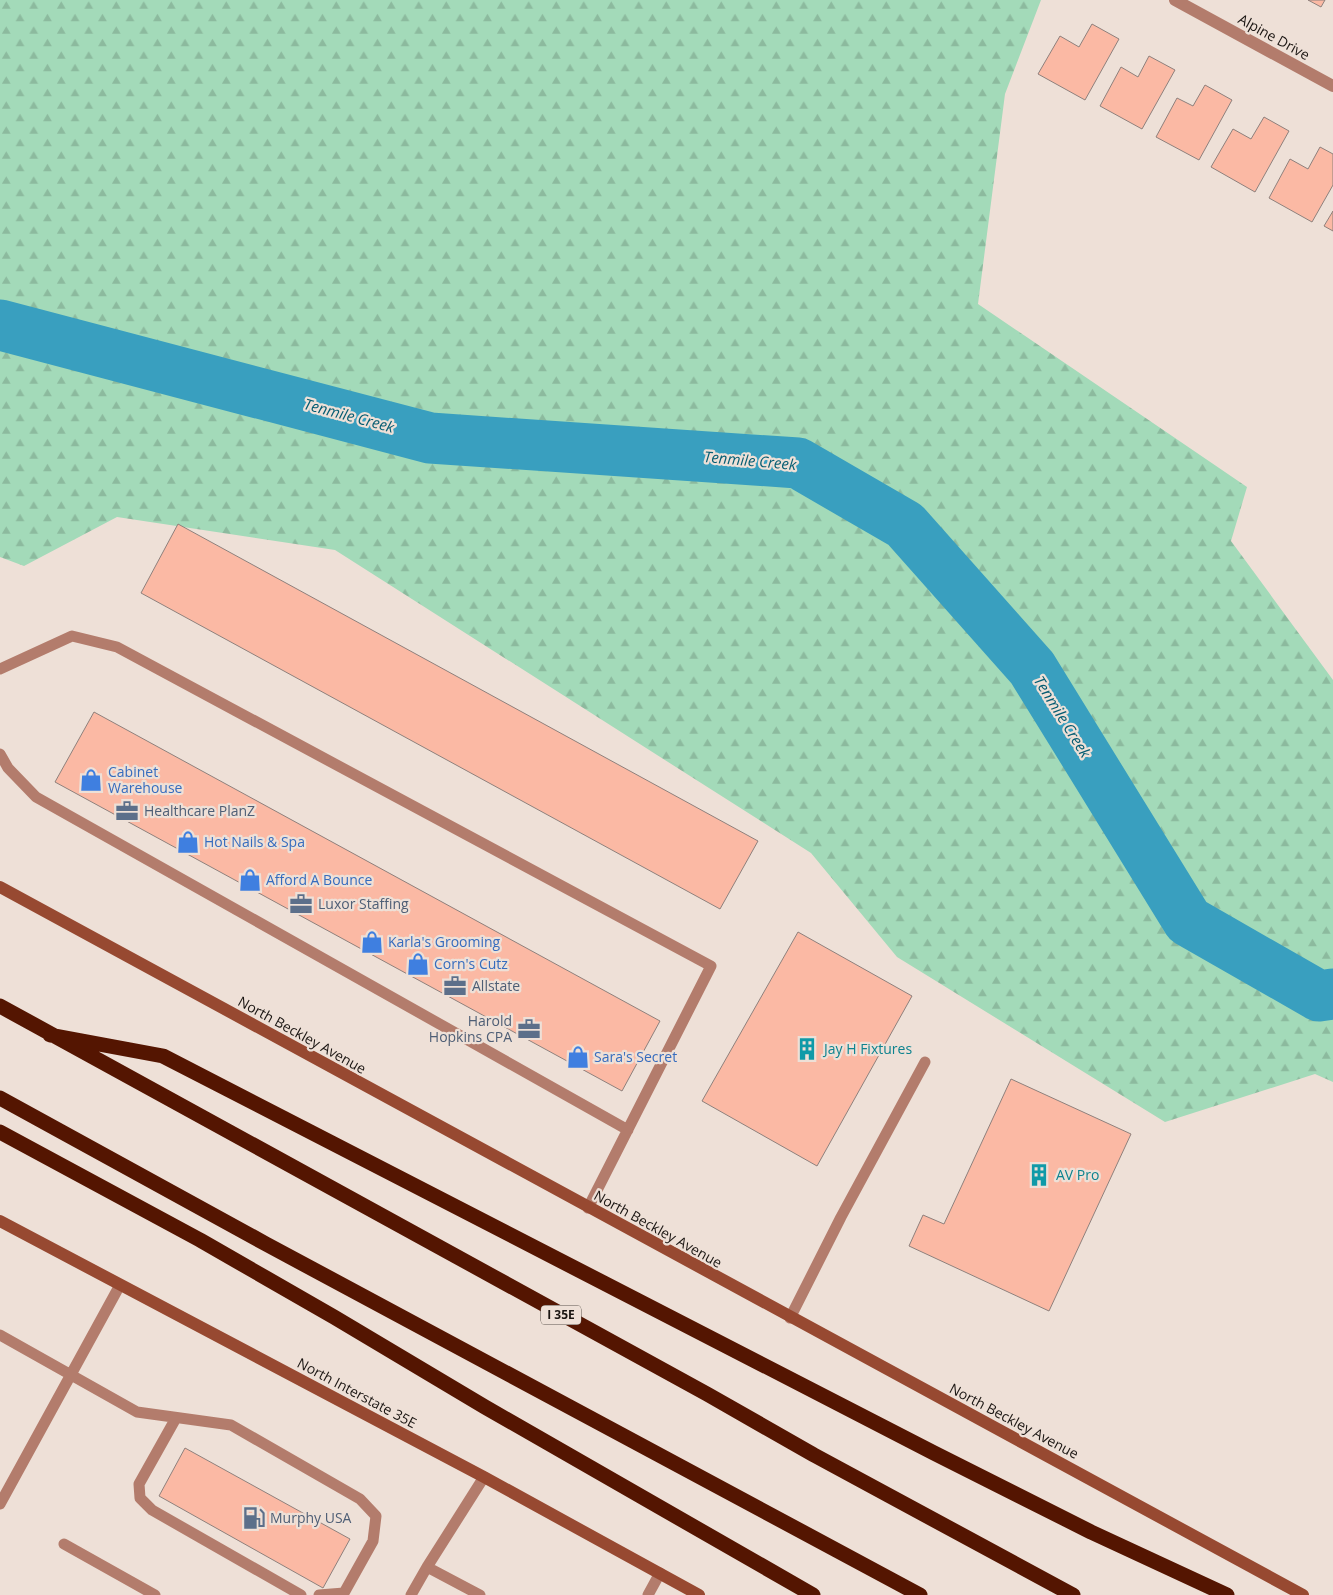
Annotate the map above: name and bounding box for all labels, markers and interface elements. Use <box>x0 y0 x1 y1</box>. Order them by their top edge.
street label: Alpine Drive <box>1235 9 1313 64</box>
water label: Tenmile Creek <box>302 393 397 437</box>
water label: Tenmile Creek <box>703 446 798 474</box>
water label: Tenmile Creek <box>1030 672 1096 762</box>
place label: Cabinet Warehouse <box>108 762 183 797</box>
shop icon: Cabinet Warehouse <box>78 767 104 793</box>
office icon: Healthcare PlanZ <box>114 798 140 824</box>
place label: Healthcare PlanZ <box>144 801 255 820</box>
shop icon: Hot Nails & Spa <box>175 829 201 855</box>
place label: Hot Nails & Spa <box>204 832 305 851</box>
shop icon: Afford A Bounce <box>237 867 263 893</box>
place label: Afford A Bounce <box>266 870 372 889</box>
office icon: Luxor Staffing <box>288 891 314 917</box>
place label: Luxor Staffing <box>318 894 409 913</box>
shop icon: Karla's Grooming <box>359 929 385 955</box>
place label: Karla's Grooming <box>388 932 501 951</box>
shop icon: Corn's Cutz <box>405 951 431 977</box>
place label: Corn's Cutz <box>434 954 508 973</box>
office icon: Allstate <box>442 973 468 999</box>
place label: Allstate <box>472 976 520 995</box>
street label: North Beckley Avenue <box>235 991 370 1078</box>
place label: Harold Hopkins CPA <box>429 1011 512 1046</box>
office icon: Harold Hopkins CPA <box>516 1016 542 1042</box>
building icon: Jay H Fixtures <box>794 1036 820 1062</box>
place label: Jay H Fixtures <box>822 1039 912 1058</box>
shop icon: Sara's Secret <box>565 1044 591 1070</box>
place label: Sara's Secret <box>594 1047 677 1066</box>
building icon: AV Pro <box>1026 1162 1052 1188</box>
place label: AV Pro <box>1056 1165 1099 1184</box>
street label: North Beckley Avenue <box>591 1185 726 1272</box>
road number: I 35E <box>541 1306 581 1324</box>
street label: North Interstate 35E <box>294 1353 420 1432</box>
street label: North Beckley Avenue <box>946 1378 1082 1463</box>
fuel station icon: Murphy USA <box>241 1505 267 1531</box>
place label: Murphy USA <box>270 1508 352 1527</box>

